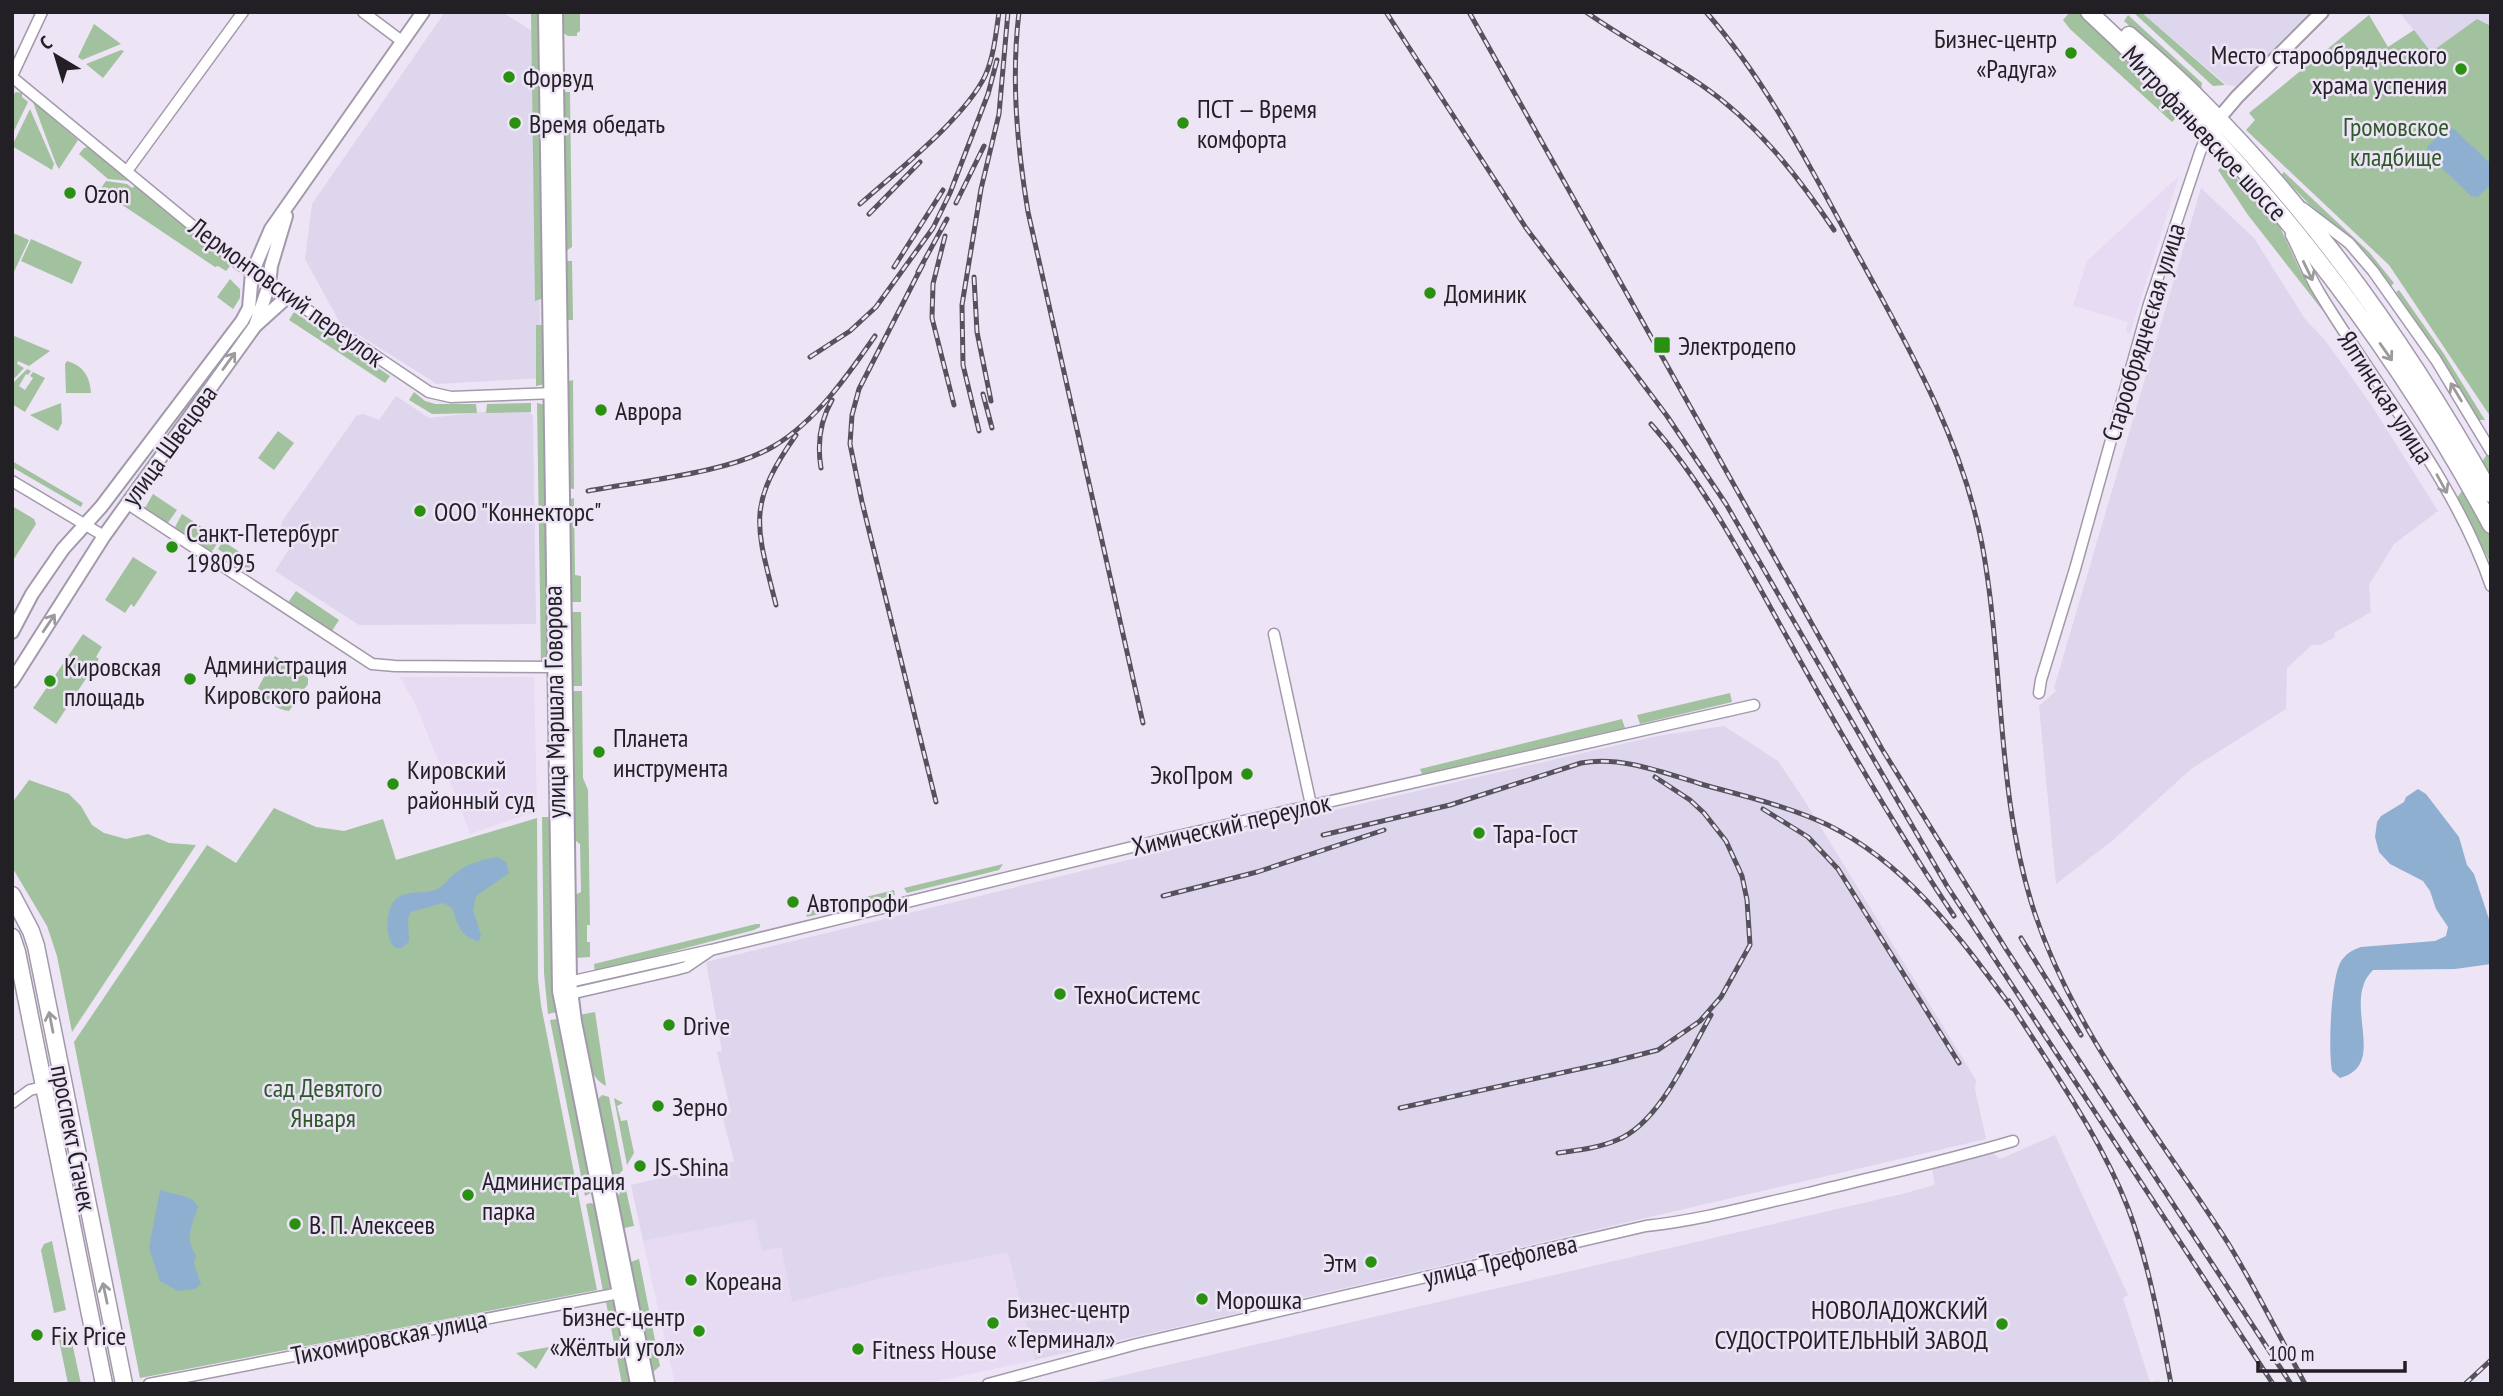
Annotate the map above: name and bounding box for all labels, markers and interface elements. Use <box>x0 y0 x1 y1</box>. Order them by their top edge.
north arrow <box>21 21 91 91</box>
place label: Бизнес-центр «Радуга» <box>1934 22 2057 85</box>
text: С <box>35 30 57 55</box>
place label: Место старообрядческого храма успения <box>2211 38 2447 101</box>
street label: Митрофаньевское шоссе <box>2115 39 2295 227</box>
marker: Бизнес-центр «Радуга» <box>2063 45 2079 61</box>
place label: Форвуд <box>523 61 593 94</box>
marker: Место старообрядческого храма успения <box>2453 61 2469 77</box>
marker: Форвуд <box>501 69 517 85</box>
place label: ПСТ — Время комфорта <box>1197 92 1317 155</box>
place label: Время обедать <box>529 107 665 140</box>
park label: Громовское кладбище <box>2343 110 2449 173</box>
marker: Время обедать <box>507 115 523 131</box>
marker: ПСТ — Время комфорта <box>1175 115 1191 131</box>
place label: Ozon <box>84 177 130 210</box>
marker: Ozon <box>62 185 78 201</box>
street label: Лермонтовский переулок <box>182 209 391 374</box>
street label: Старообрядческая улица <box>2094 219 2192 445</box>
one-way arrow <box>2301 260 2315 281</box>
place label: Доминик <box>1444 277 1527 310</box>
marker: Доминик <box>1422 285 1438 301</box>
street label: Ялтинская улица <box>2331 324 2441 470</box>
place label: Электродепо <box>1678 329 1796 362</box>
marker: Электродепо <box>1652 335 1672 355</box>
one-way arrow <box>2379 342 2393 361</box>
one-way arrow <box>222 352 237 371</box>
street label: улица Швецова <box>114 378 224 512</box>
one-way arrow <box>2449 383 2463 403</box>
place label: Аврора <box>615 394 682 427</box>
marker: Аврора <box>593 402 609 418</box>
one-way arrow <box>2435 474 2449 494</box>
place label: ООО "Коннекторс" <box>434 495 602 528</box>
marker: ООО "Коннекторс" <box>412 503 428 519</box>
place label: Санкт-Петербург 198095 <box>186 516 339 579</box>
marker: Санкт-Петербург 198095 <box>164 539 180 555</box>
street label: улица Маршала Говорова <box>535 585 573 819</box>
one-way arrow <box>41 614 56 633</box>
place label: Администрация Кировского района <box>204 648 382 711</box>
place label: Кировская площадь <box>64 650 161 713</box>
marker: Администрация Кировского района <box>182 671 198 687</box>
marker: Кировская площадь <box>42 673 58 689</box>
place label: Планета инструмента <box>613 721 728 784</box>
marker: Планета инструмента <box>591 744 607 760</box>
place label: Кировский районный суд <box>407 753 535 816</box>
place label: ЭкоПром <box>1150 758 1233 791</box>
marker: ЭкоПром <box>1239 766 1255 782</box>
marker: Кировский районный суд <box>385 776 401 792</box>
street label: Химический переулок <box>1128 785 1334 863</box>
place label: Тара-Гост <box>1493 817 1578 850</box>
marker: Тара-Гост <box>1471 825 1487 841</box>
place label: Автопрофи <box>807 886 908 919</box>
marker: Автопрофи <box>785 894 801 910</box>
place label: ТехноСистемс <box>1074 978 1200 1011</box>
marker: ТехноСистемс <box>1052 986 1068 1002</box>
place label: Drive <box>683 1009 730 1042</box>
one-way arrow <box>43 1011 57 1034</box>
marker: Drive <box>661 1017 677 1033</box>
street label: проспект Стачек <box>44 1062 104 1214</box>
park label: сад Девятого Января <box>264 1071 382 1134</box>
place label: Зерно <box>672 1090 728 1123</box>
marker: Зерно <box>650 1098 666 1114</box>
place label: JS-Shina <box>653 1150 729 1183</box>
marker: JS-Shina <box>632 1158 648 1174</box>
place label: Администрация парка <box>482 1164 625 1227</box>
marker: Администрация парка <box>460 1187 476 1203</box>
place label: В. П. Алексеев <box>309 1208 435 1241</box>
marker: В. П. Алексеев <box>287 1216 303 1232</box>
street label: улица Трефолева <box>1420 1226 1580 1294</box>
place label: Этм <box>1323 1246 1357 1279</box>
marker: Этм <box>1363 1254 1379 1270</box>
place label: Кореана <box>705 1264 782 1297</box>
marker: Кореана <box>683 1272 699 1288</box>
one-way arrow <box>98 1282 112 1305</box>
place label: Морошка <box>1216 1283 1302 1316</box>
marker: Морошка <box>1194 1291 1210 1307</box>
place label: Бизнес-центр «Терминал» <box>1007 1292 1130 1355</box>
place label: НОВОЛАДОЖСКИЙ СУДОСТРОИТЕЛЬНЫЙ ЗАВОД <box>1715 1293 1988 1356</box>
place label: Бизнес-центр «Жёлтый угол» <box>550 1300 685 1363</box>
street label: Тихомировская улица <box>288 1302 490 1372</box>
marker: Бизнес-центр «Терминал» <box>985 1315 1001 1331</box>
marker: НОВОЛАДОЖСКИЙ СУДОСТРОИТЕЛЬНЫЙ ЗАВОД <box>1994 1316 2010 1332</box>
place label: Fix Price <box>51 1319 126 1352</box>
marker: Бизнес-центр «Жёлтый угол» <box>691 1323 707 1339</box>
marker: Fix Price <box>29 1327 45 1343</box>
scale bar <box>2258 1330 2405 1374</box>
place label: Fitness House <box>872 1333 997 1366</box>
text: 100 m <box>2268 1340 2314 1367</box>
marker: Fitness House <box>850 1341 866 1357</box>

